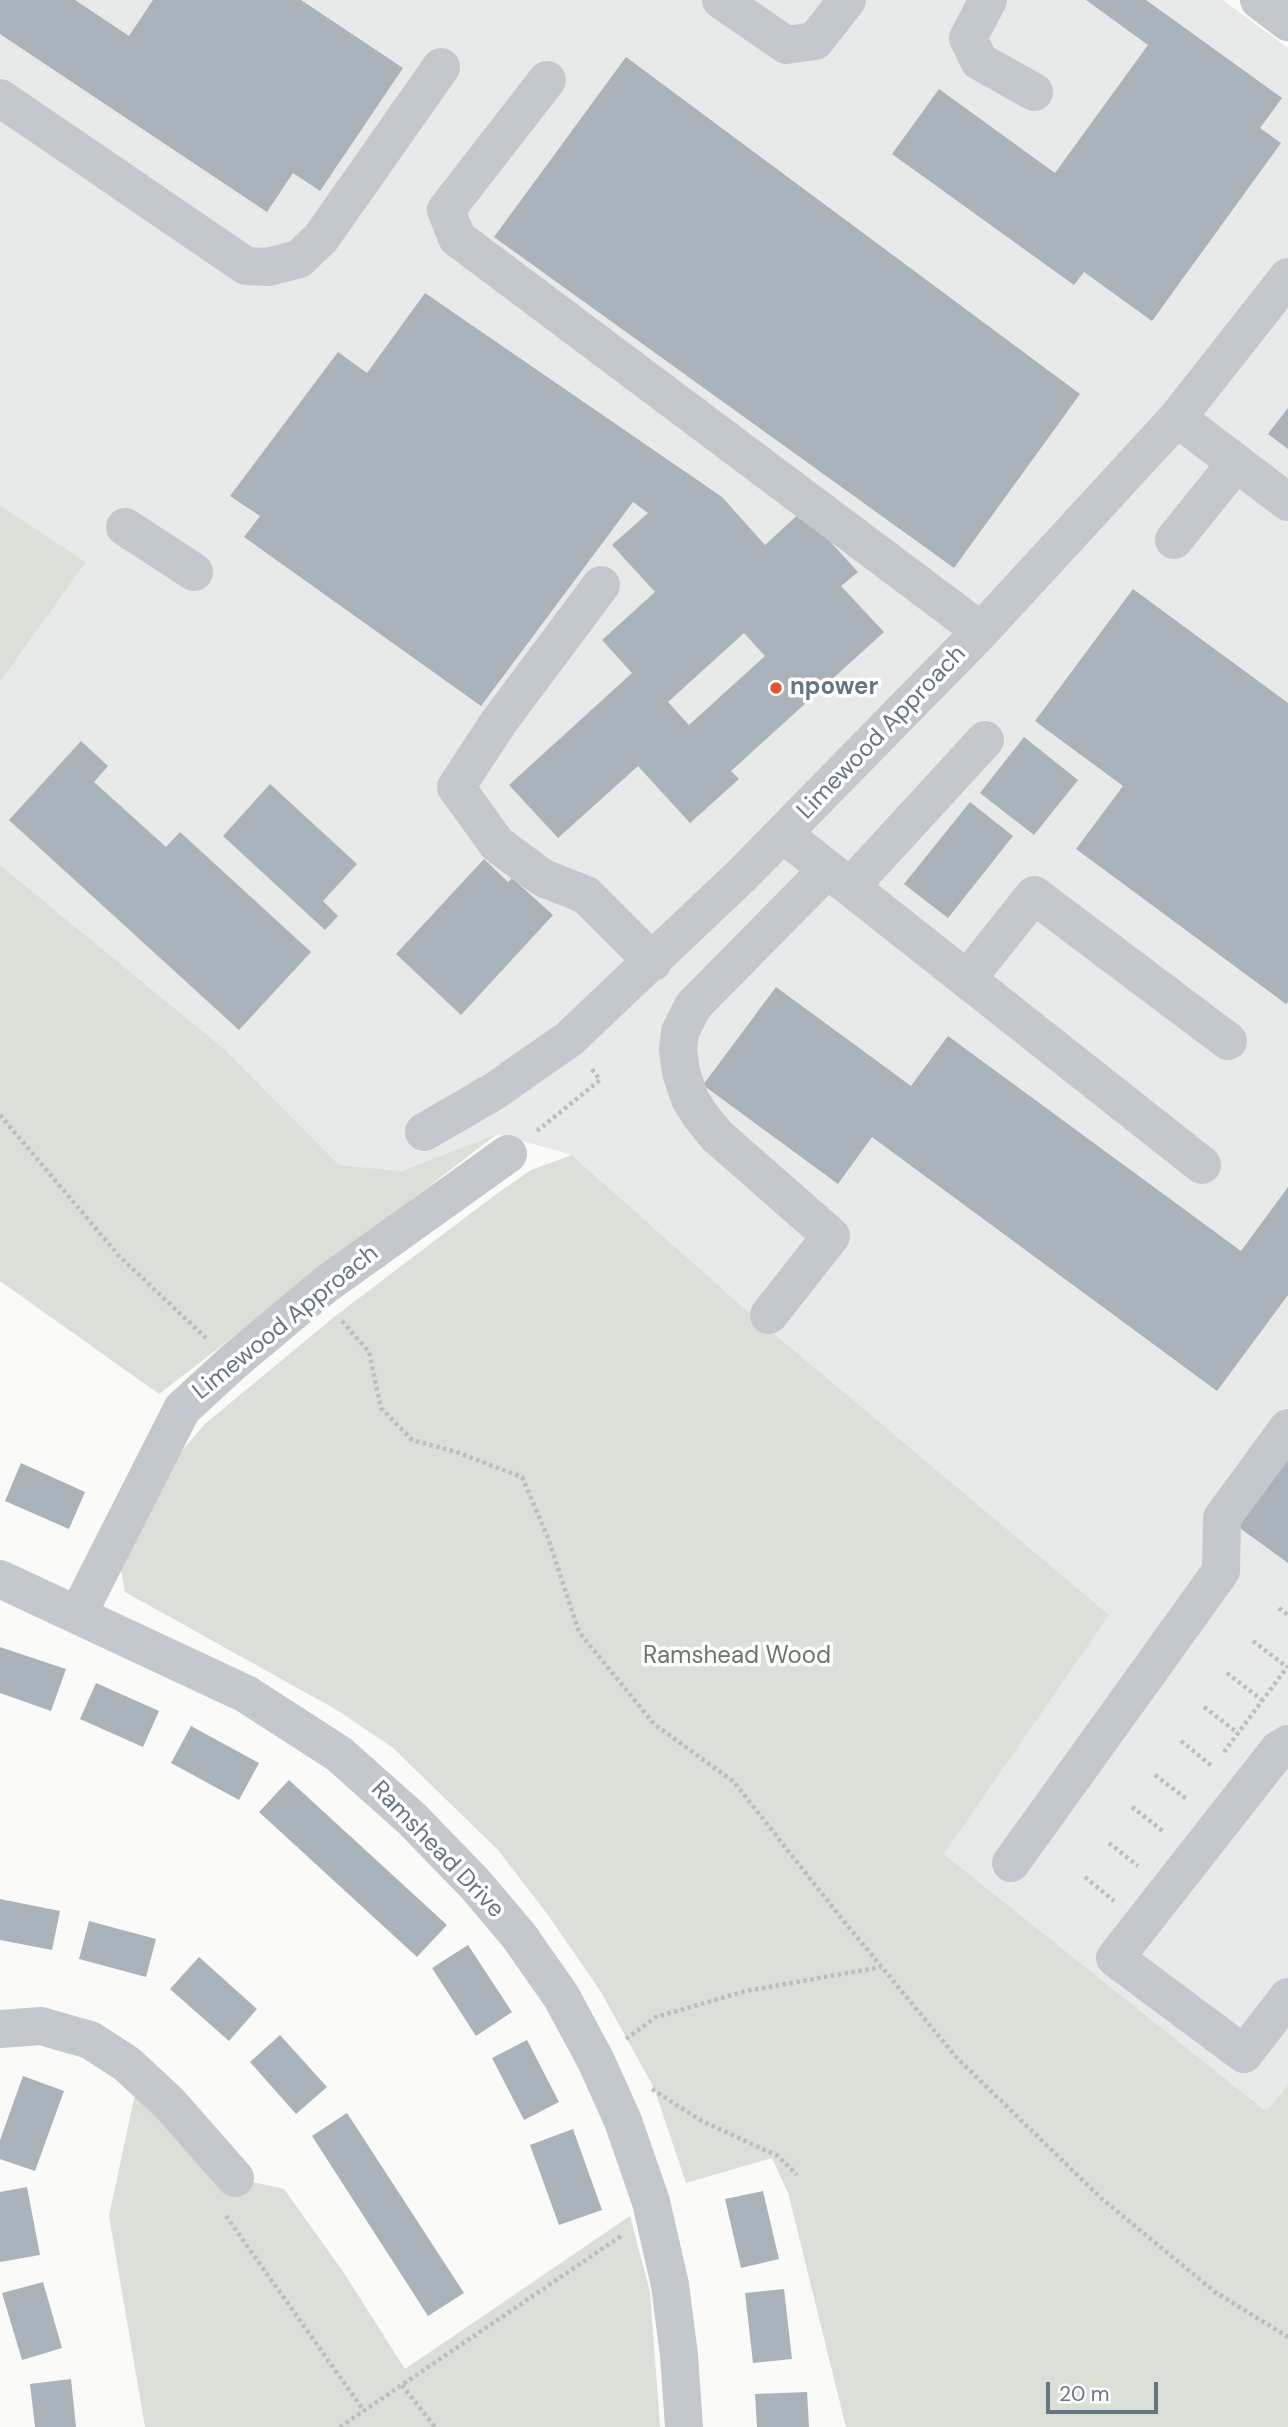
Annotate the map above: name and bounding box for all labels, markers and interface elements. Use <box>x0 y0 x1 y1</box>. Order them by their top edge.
street label: Limewood Approach <box>792 640 972 826</box>
place label: npower <box>790 674 878 702</box>
marker: npower <box>768 680 784 696</box>
street label: Limewood Approach <box>188 1239 384 1407</box>
park label: Ramshead Wood <box>643 1643 831 1671</box>
street label: Ramshead Drive <box>364 1776 510 1924</box>
scale bar <box>1050 2368 1162 2412</box>
text: 20 m <box>1059 2380 1110 2408</box>

